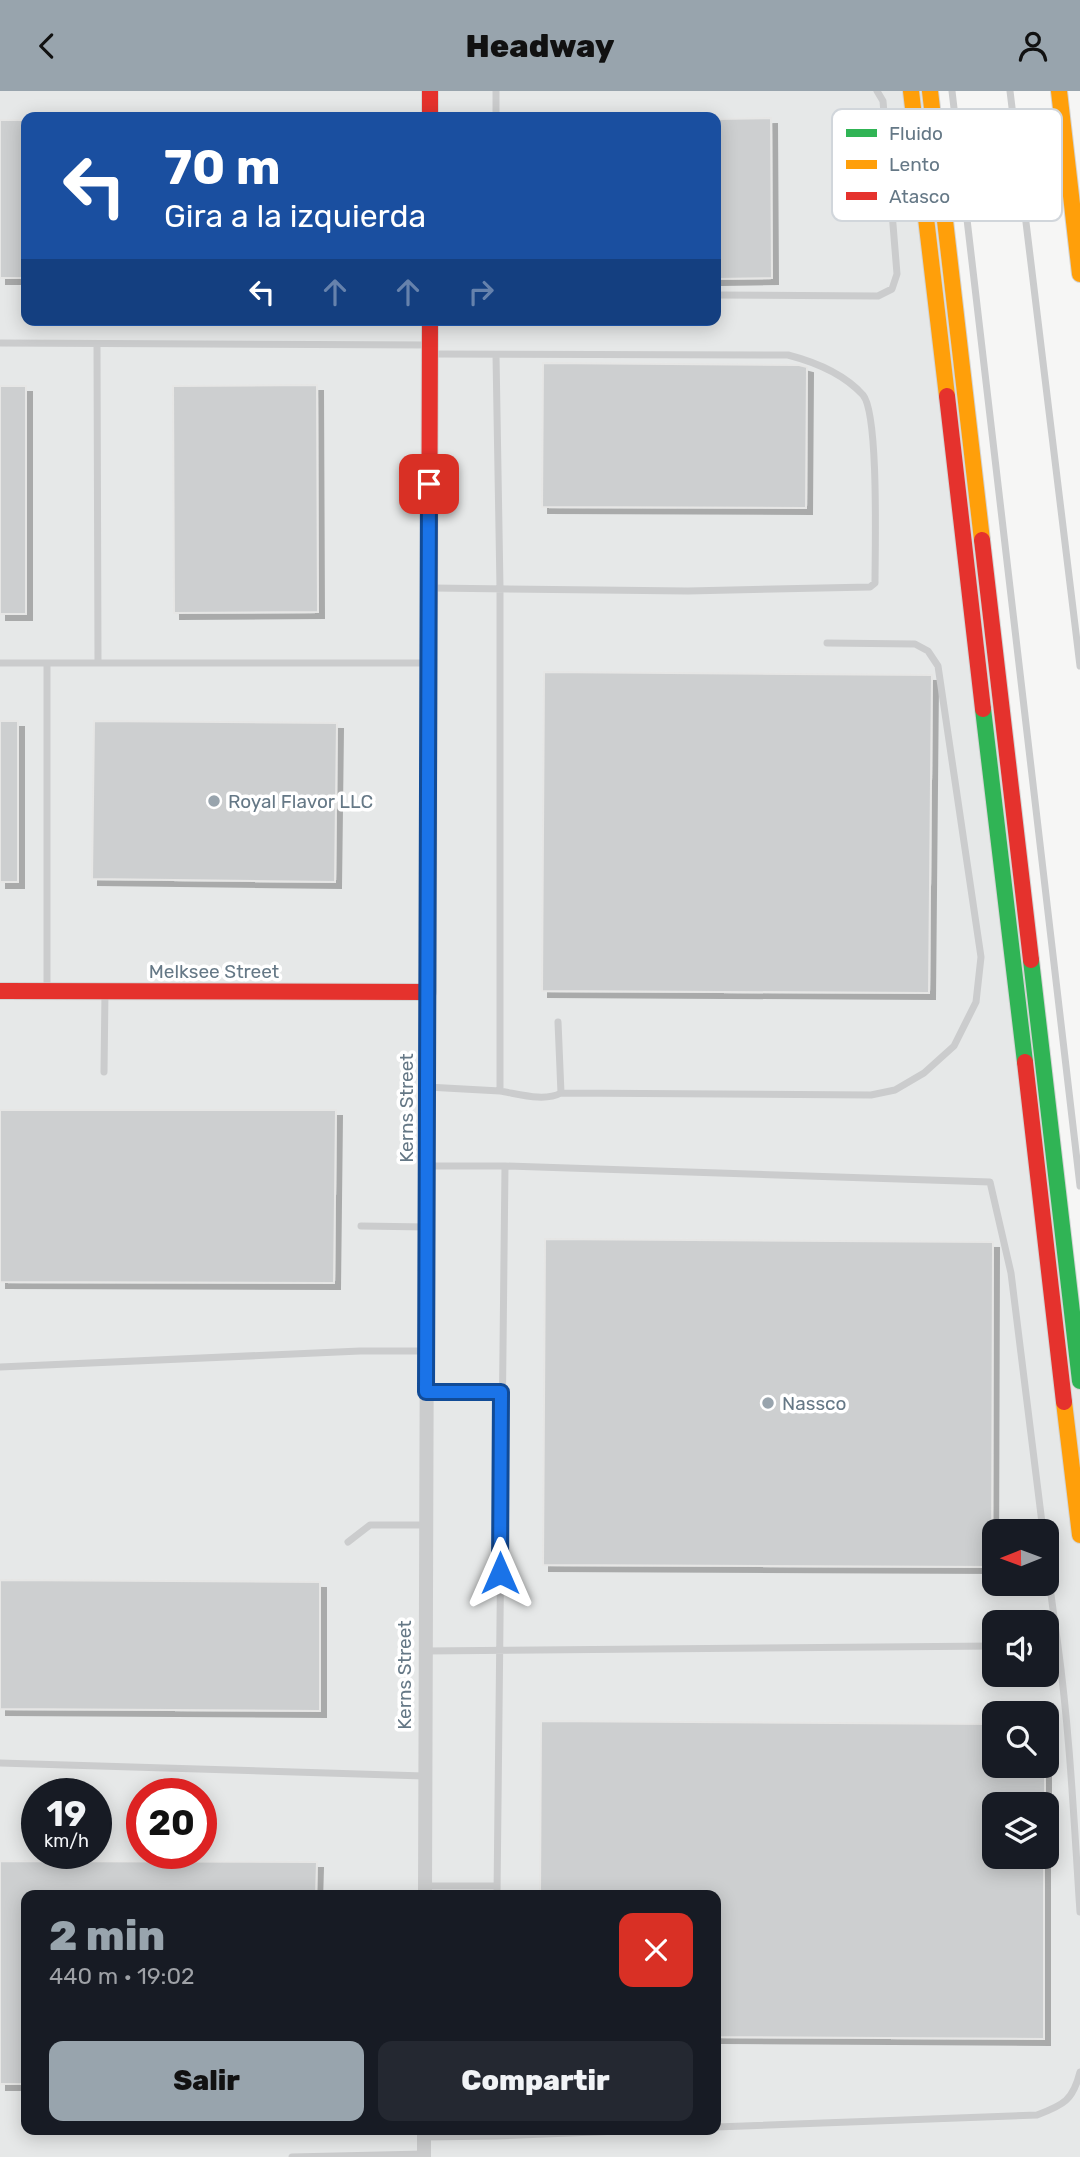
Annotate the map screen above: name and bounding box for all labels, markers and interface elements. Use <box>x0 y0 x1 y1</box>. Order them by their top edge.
icon: back <box>28 27 66 65</box>
text: Headway <box>465 27 615 65</box>
icon: person <box>1014 27 1052 65</box>
legend <box>832 109 1062 221</box>
text: Fluido <box>889 122 943 145</box>
text: 70 m <box>164 138 281 196</box>
icon: left <box>49 140 140 231</box>
text: Lento <box>889 153 940 176</box>
text: Atasco <box>889 185 950 208</box>
text: Gira a la izquierda <box>164 197 426 235</box>
icon: left <box>243 273 281 311</box>
icon: ahead <box>316 273 354 311</box>
icon: ahead <box>389 273 427 311</box>
icon: right <box>462 273 500 311</box>
pin <box>399 454 459 514</box>
icon: arrive <box>410 465 448 503</box>
place label: Royal Flavor LLC <box>228 790 373 813</box>
marker: Royal Flavor LLC <box>206 793 222 809</box>
street label: Melksee Street <box>149 960 280 983</box>
street label: Kerns Street <box>395 1053 418 1163</box>
place label: Nassco <box>782 1392 846 1415</box>
marker: Nassco <box>760 1395 776 1411</box>
north arrow <box>982 1519 1059 1596</box>
map controls <box>982 1519 1059 1869</box>
position arrow <box>463 1536 537 1610</box>
button: sound <box>982 1610 1059 1687</box>
street label: Kerns Street <box>393 1620 416 1730</box>
button: search <box>982 1701 1059 1778</box>
speed limit sign: 20 <box>126 1778 217 1869</box>
button: layers <box>982 1792 1059 1869</box>
text: 19 <box>47 1793 86 1835</box>
text: km/h <box>44 1830 89 1852</box>
text: 2 min <box>49 1911 165 1961</box>
button: close <box>619 1913 693 1987</box>
text: 440 m · 19:02 <box>49 1962 195 1990</box>
button: Salir <box>49 2041 364 2121</box>
button: Compartir <box>378 2041 693 2121</box>

